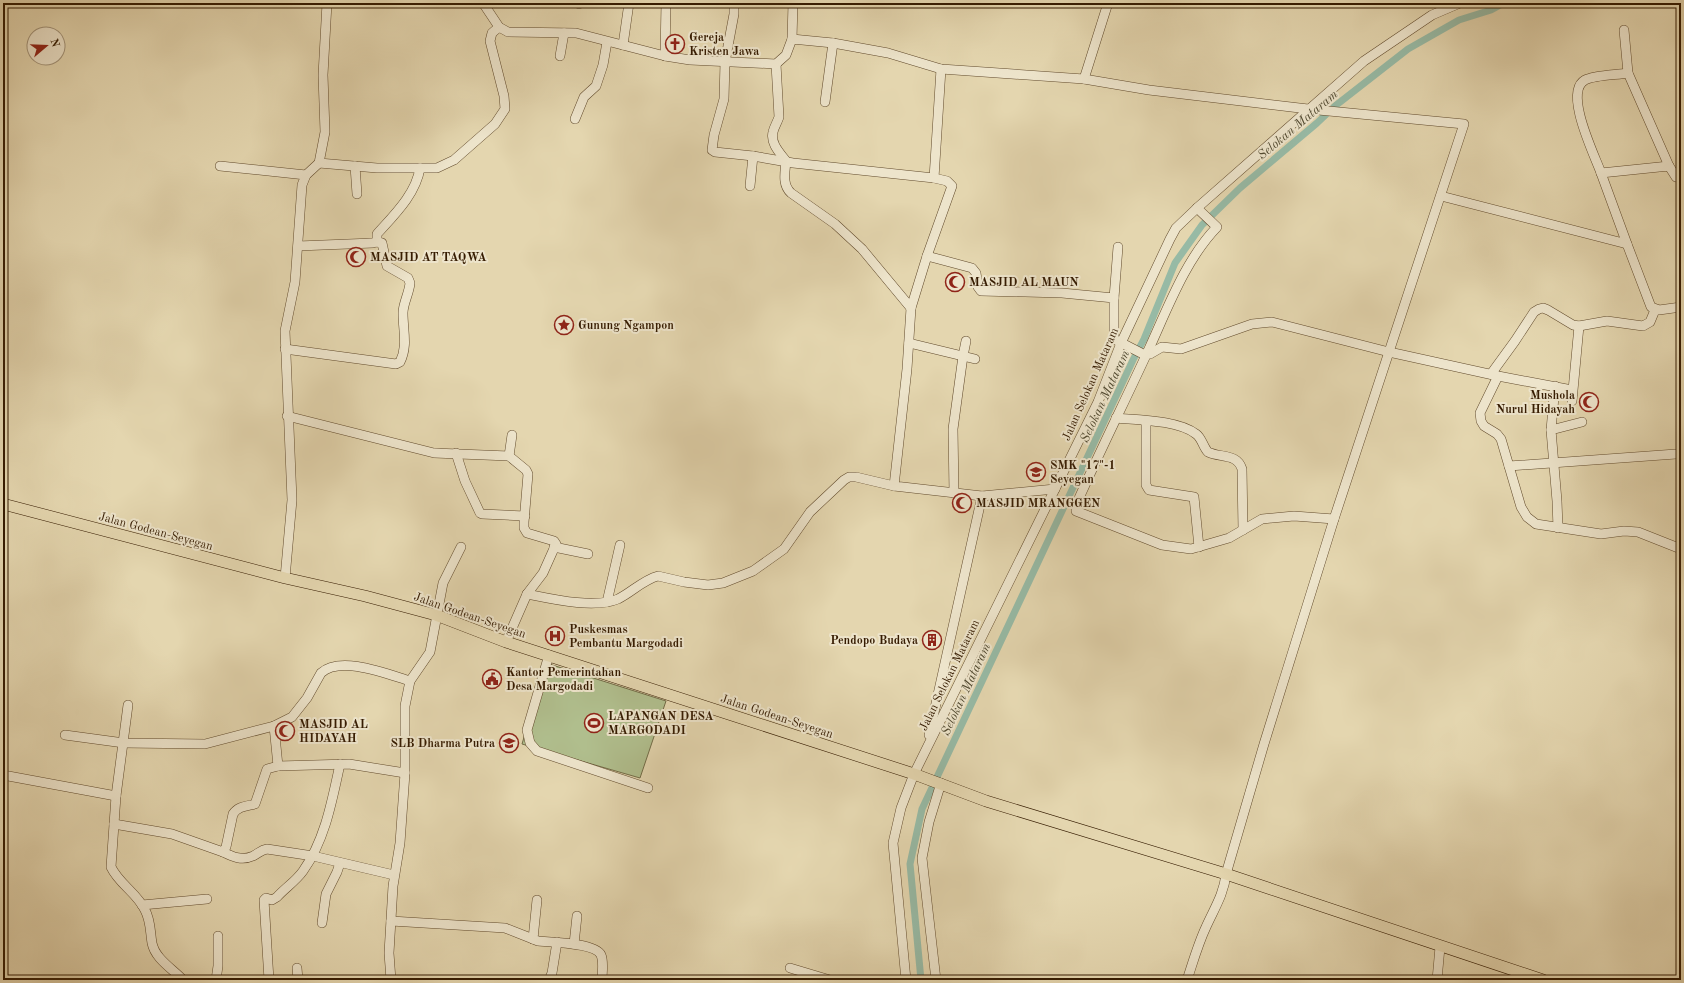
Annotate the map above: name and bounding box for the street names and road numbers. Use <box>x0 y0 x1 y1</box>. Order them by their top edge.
street label: Jalan Selokan Mataram <box>1059 325 1121 443</box>
street label: Jalan Godean-Seyegan <box>97 511 215 553</box>
street label: Jalan Godean-Seyegan <box>412 591 528 641</box>
street label: Jalan Selokan Mataram <box>916 617 982 733</box>
street label: Jalan Godean-Seyegan <box>719 693 835 741</box>

